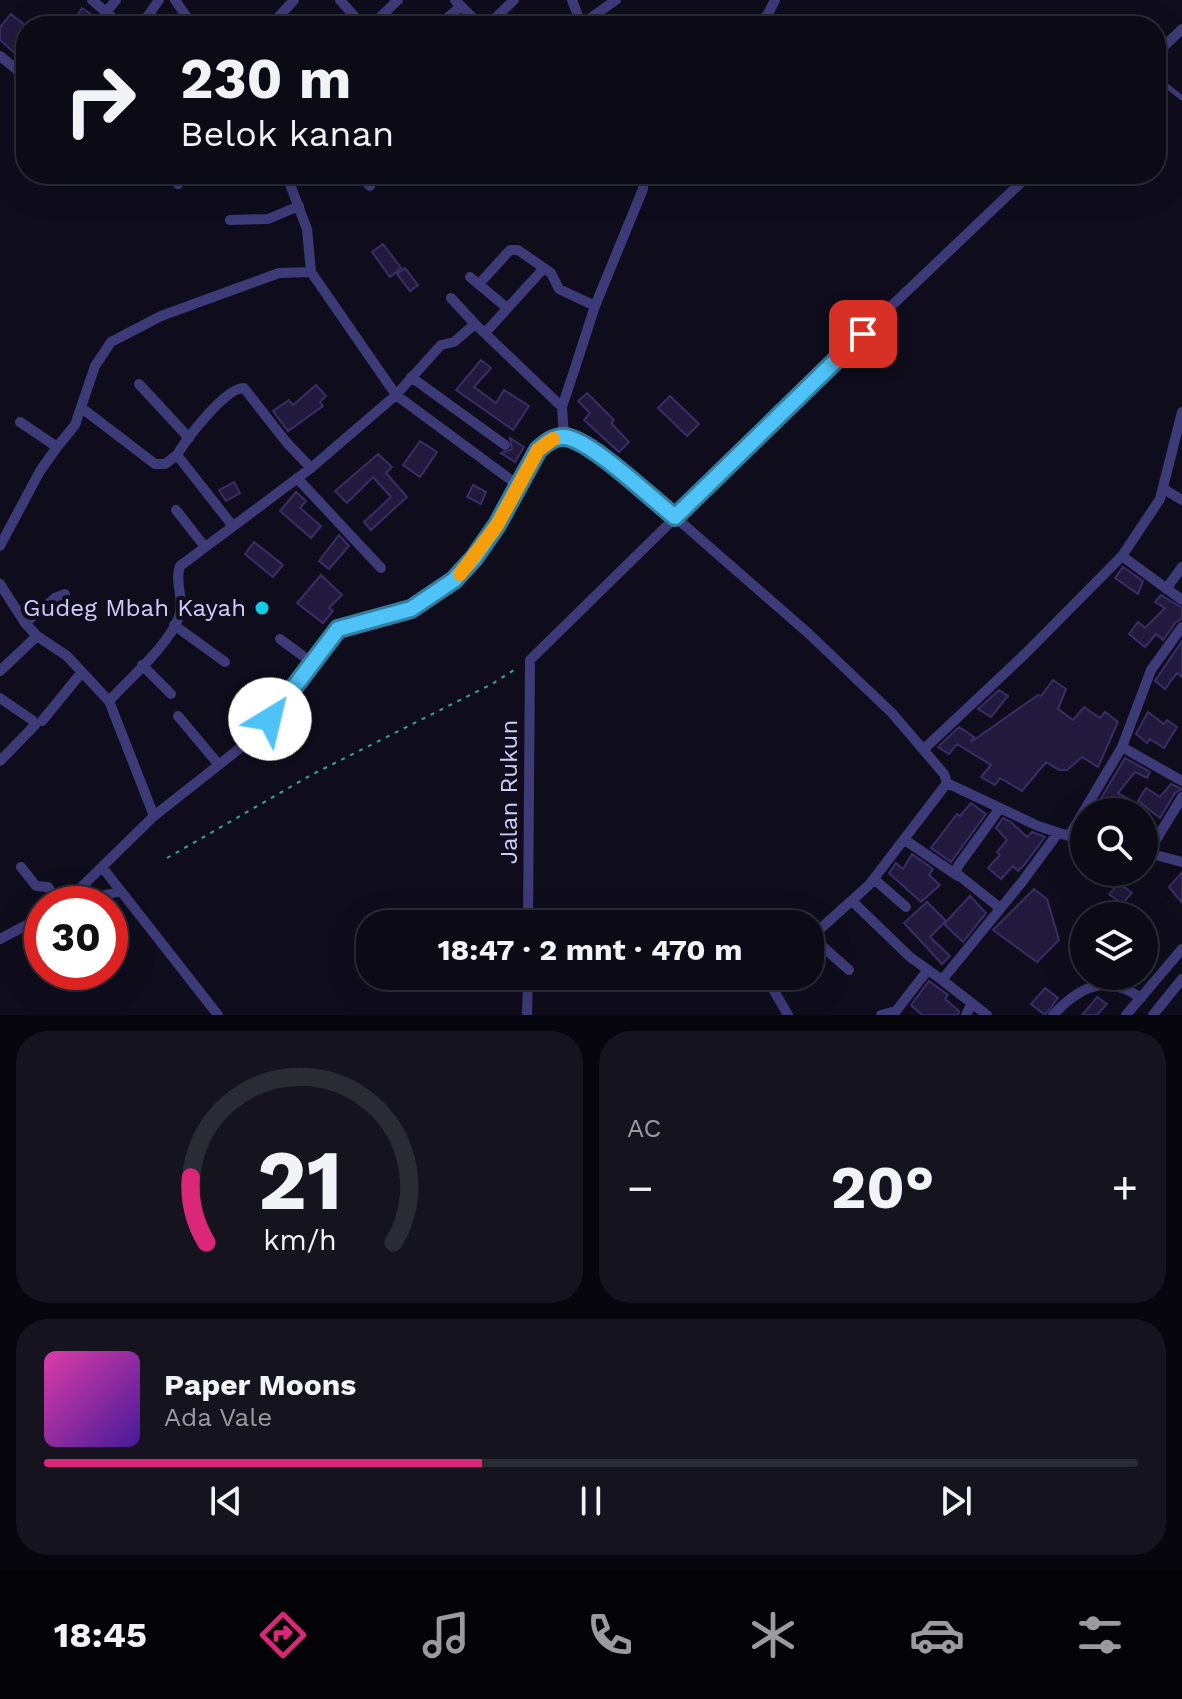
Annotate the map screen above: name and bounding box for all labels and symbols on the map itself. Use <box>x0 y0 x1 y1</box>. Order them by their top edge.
pin <box>829 300 897 368</box>
place label: Gudeg Mbah Kayah <box>23 594 246 622</box>
marker: Gudeg Mbah Kayah <box>253 599 271 617</box>
position arrow <box>228 677 312 761</box>
street label: Jalan Rukun <box>495 720 523 864</box>
speed limit sign: 30 <box>24 886 128 990</box>

